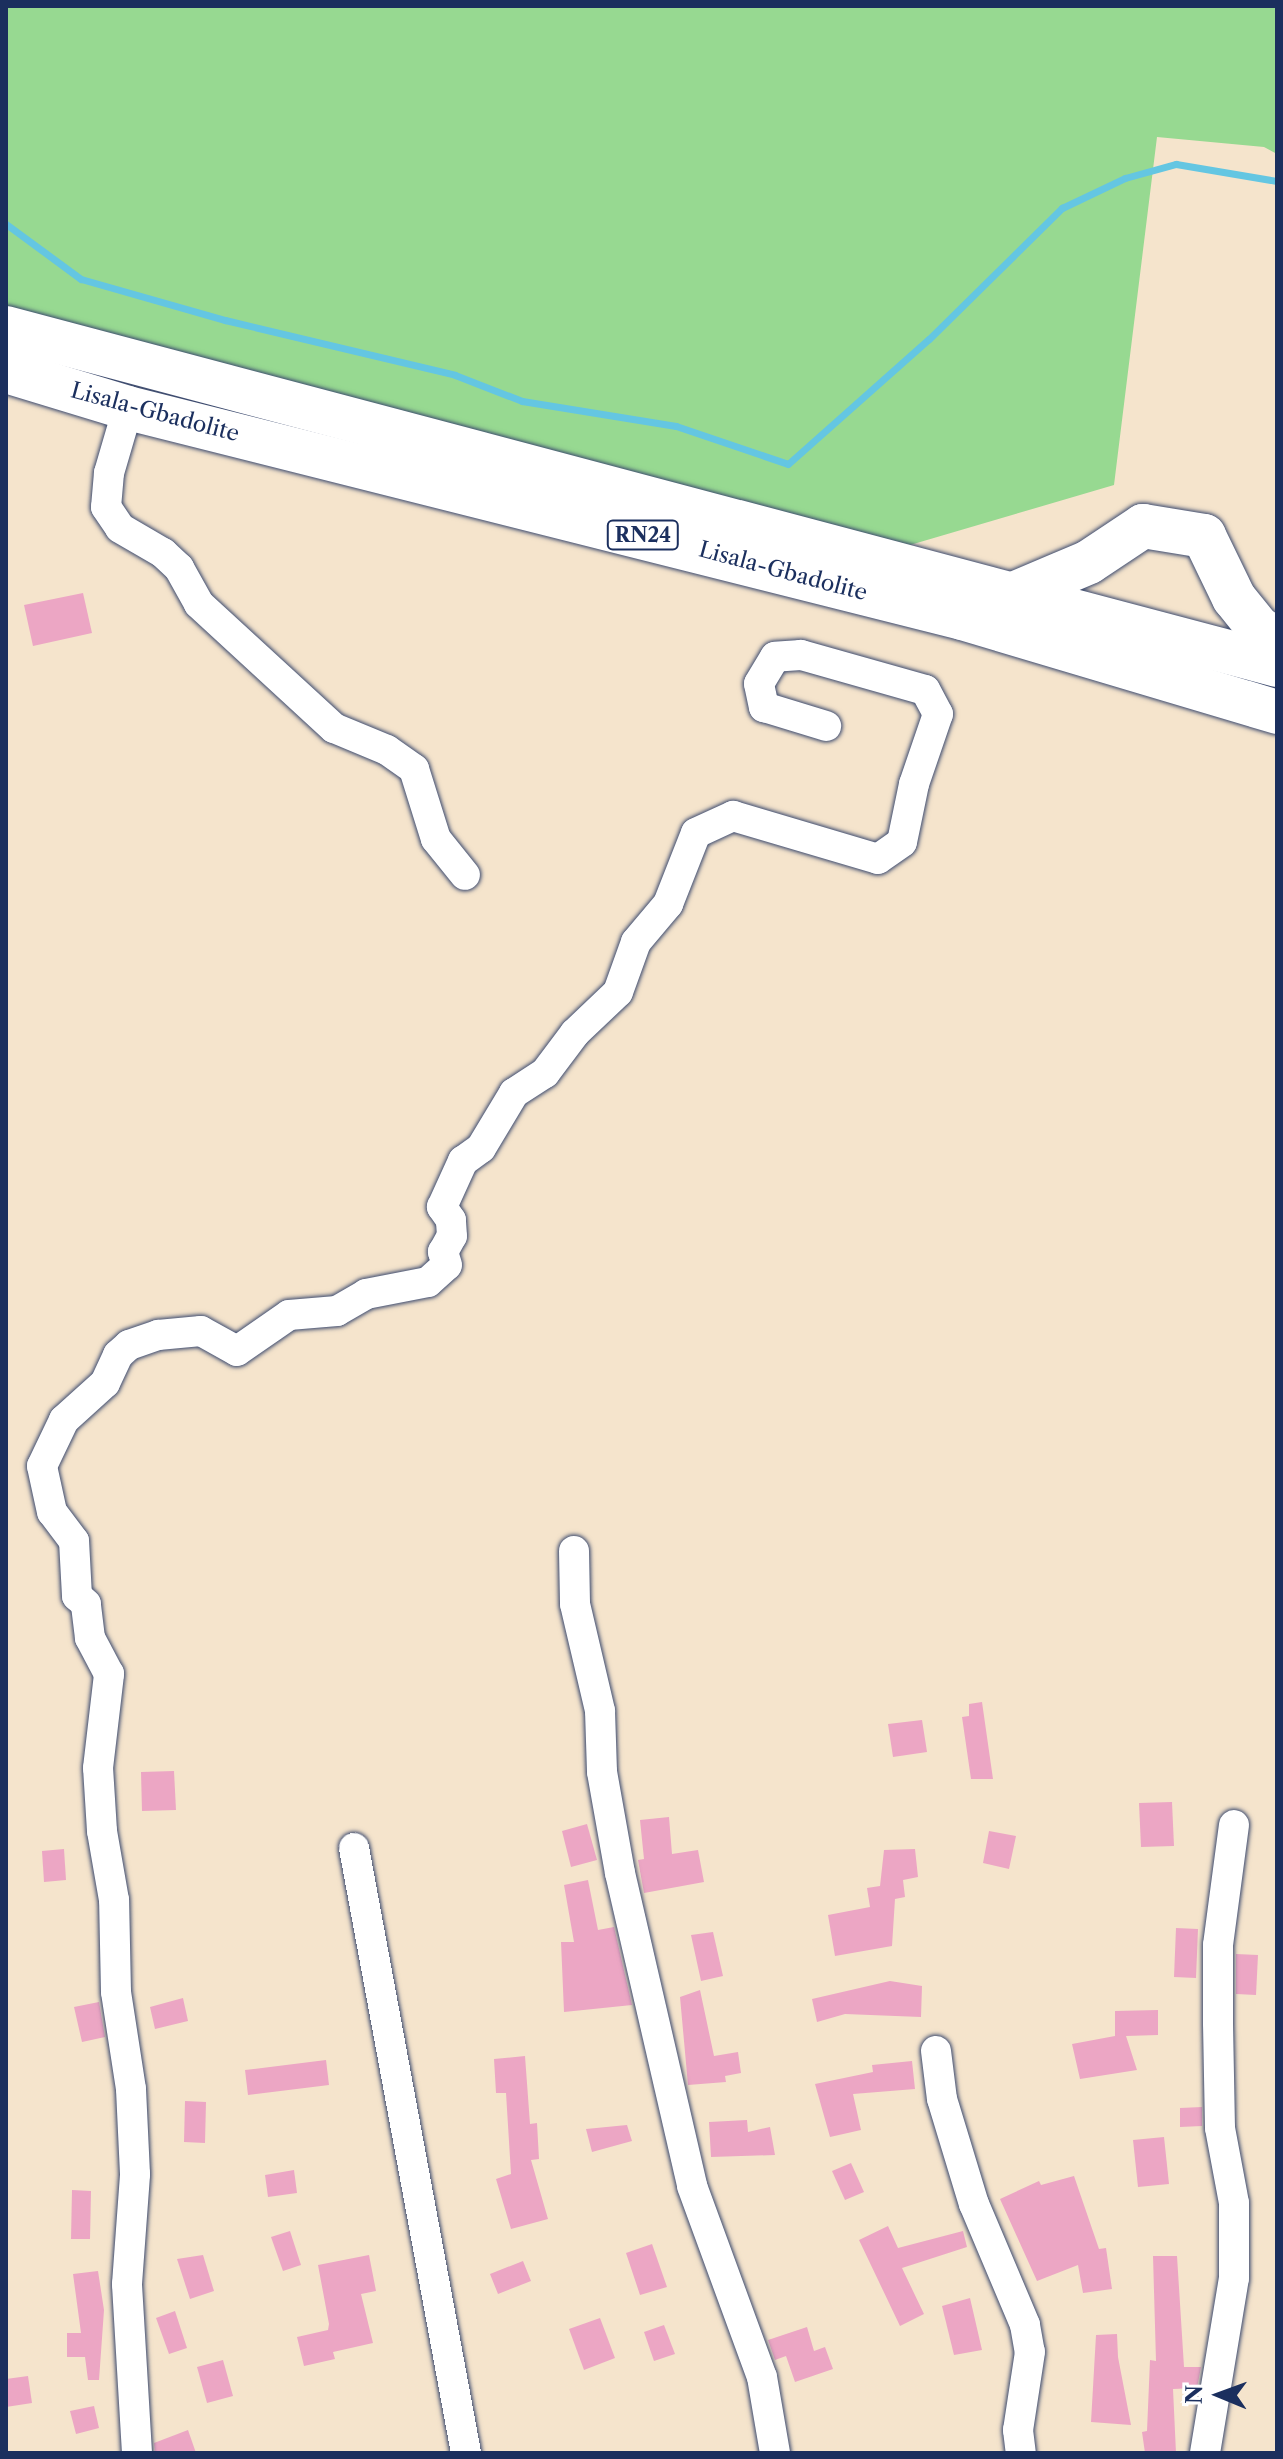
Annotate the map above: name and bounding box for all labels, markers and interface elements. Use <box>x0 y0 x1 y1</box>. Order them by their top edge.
street label: Lisala-Gbadolite <box>68 377 242 447</box>
road number: RN24 <box>605 519 681 551</box>
street label: Lisala-Gbadolite <box>696 536 870 606</box>
north arrow <box>1179 2355 1259 2435</box>
text: N <box>1181 2385 1208 2404</box>

